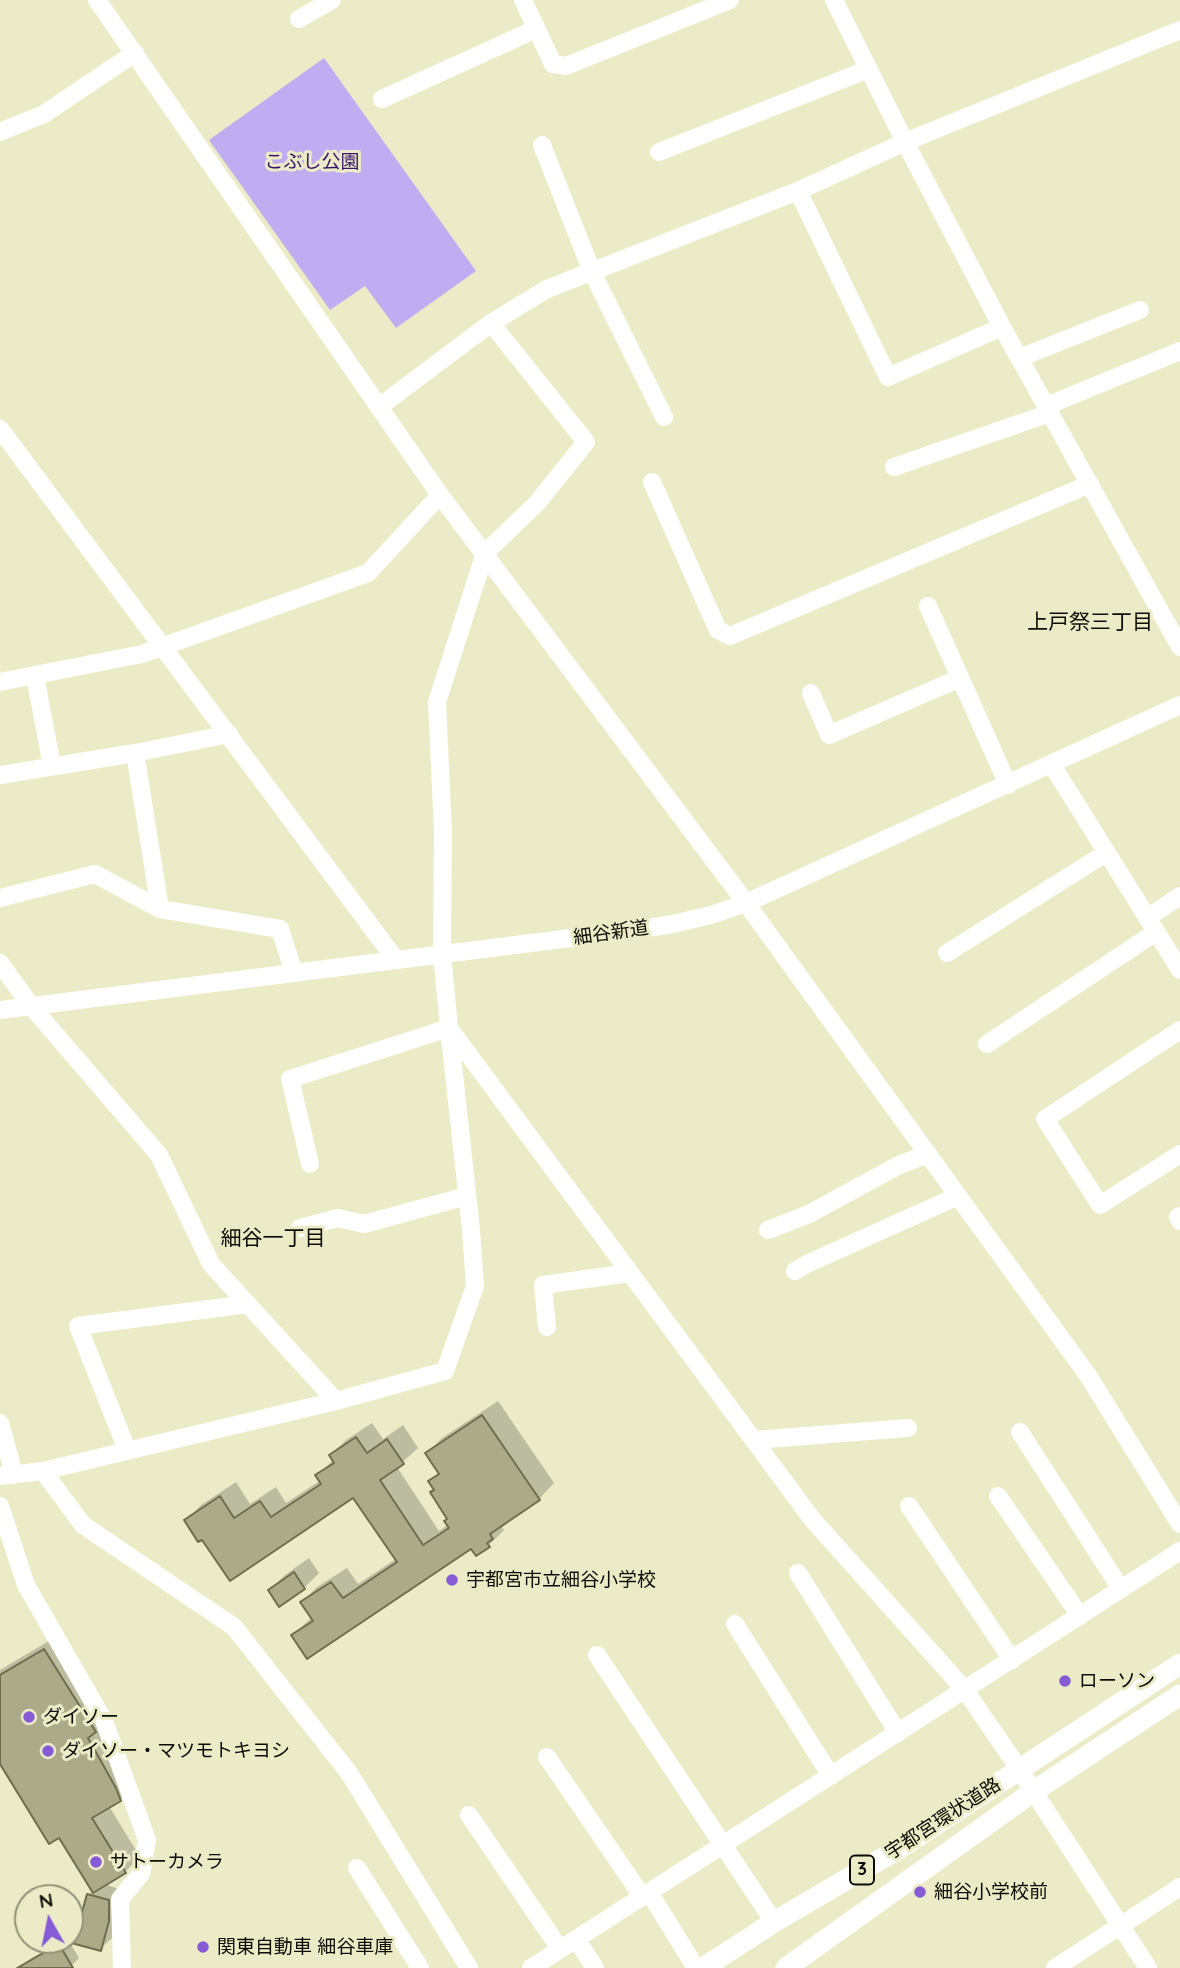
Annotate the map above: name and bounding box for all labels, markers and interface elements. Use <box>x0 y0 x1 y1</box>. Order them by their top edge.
park label: こぶし公園 <box>265 151 359 173</box>
district label: 上戸祭三丁目 <box>1027 610 1153 636</box>
street label: 細谷新道 <box>572 916 650 950</box>
district label: 細谷一丁目 <box>221 1226 325 1252</box>
place label: 宇都宮市立細谷小学校 <box>466 1569 656 1591</box>
marker: 宇都宮市立細谷小学校 <box>444 1572 460 1588</box>
place label: ローソン <box>1079 1670 1155 1692</box>
marker: ローソン <box>1057 1673 1073 1689</box>
place label: ダイソー <box>43 1706 119 1728</box>
marker: ダイソー <box>21 1709 37 1725</box>
place label: ダイソー・マツモトキヨシ <box>62 1740 290 1762</box>
marker: ダイソー・マツモトキヨシ <box>40 1743 56 1759</box>
street label: 宇都宮環状道路 <box>881 1773 1005 1865</box>
place label: サトーカメラ <box>110 1851 224 1873</box>
marker: サトーカメラ <box>88 1854 104 1870</box>
road number: 3 <box>850 1856 874 1884</box>
place label: 細谷小学校前 <box>934 1881 1048 1903</box>
north arrow <box>14 1884 84 1954</box>
marker: 細谷小学校前 <box>912 1884 928 1900</box>
text: N <box>37 1887 55 1913</box>
place label: 関東自動車 細谷車庫 <box>217 1936 393 1958</box>
marker: 関東自動車 細谷車庫 <box>195 1939 211 1955</box>

